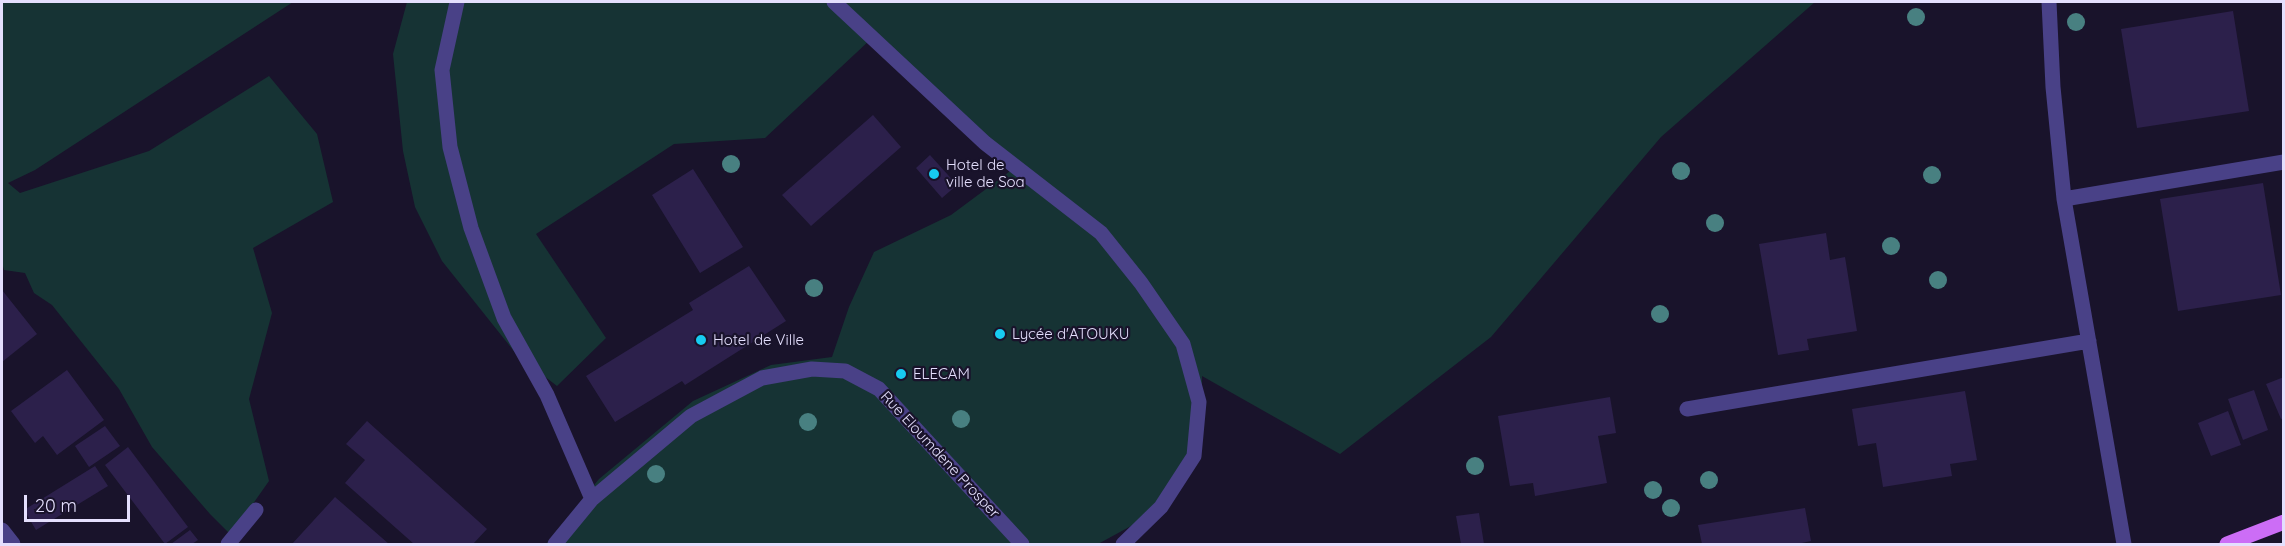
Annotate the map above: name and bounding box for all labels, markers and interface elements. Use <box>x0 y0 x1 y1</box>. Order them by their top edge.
place label: Hotel de ville de Soa <box>946 156 1025 191</box>
marker: Hotel de ville de Soa <box>927 167 941 181</box>
place label: Lycée d'ATOUKU <box>1012 325 1129 343</box>
marker: Lycée d'ATOUKU <box>993 327 1007 341</box>
place label: Hotel de Ville <box>713 331 804 349</box>
marker: Hotel de Ville <box>694 333 708 347</box>
place label: ELECAM <box>913 365 970 383</box>
marker: ELECAM <box>894 367 908 381</box>
street label: Rue Eloumdene Prosper <box>877 388 1003 522</box>
scale bar <box>27 483 134 521</box>
text: 20 m <box>35 494 77 517</box>

